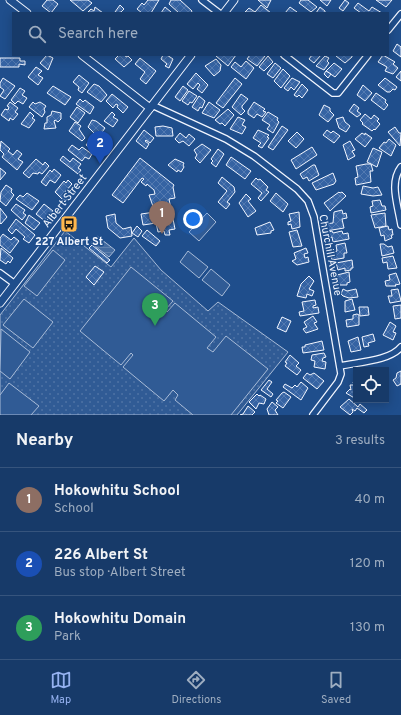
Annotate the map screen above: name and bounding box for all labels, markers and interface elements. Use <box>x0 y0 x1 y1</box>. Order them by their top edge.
search box <box>12 12 389 56</box>
icon: search <box>26 23 48 45</box>
text: Search here <box>58 25 138 44</box>
pin: 2 <box>87 131 113 164</box>
street label: Albert Street <box>40 171 90 231</box>
pin: 1 <box>149 201 175 234</box>
your location <box>183 209 203 229</box>
street label: Churchill Avenue <box>315 213 345 297</box>
bus stop icon: 227 Albert St <box>59 214 79 234</box>
place label: 227 Albert St <box>35 235 103 249</box>
pin: 3 <box>142 293 168 326</box>
map controls <box>353 367 389 403</box>
button: locate <box>353 367 389 403</box>
text: Nearby <box>16 430 73 452</box>
text: 3 results <box>335 433 385 449</box>
text: Hokowhitu School <box>54 482 180 501</box>
text: 1 <box>26 492 32 508</box>
text: 40 m <box>355 492 385 508</box>
text: School <box>54 501 94 517</box>
text: 226 Albert St <box>54 546 148 565</box>
text: 2 <box>25 556 33 572</box>
text: 120 m <box>350 556 385 572</box>
text: Bus stop · Albert Street <box>54 565 186 581</box>
text: Hokowhitu Domain <box>54 610 186 629</box>
text: 3 <box>25 620 33 636</box>
text: 130 m <box>350 620 385 636</box>
text: Park <box>54 629 81 645</box>
tab: Map <box>50 669 72 707</box>
tab: Directions <box>171 669 221 707</box>
tab: Saved <box>321 669 351 707</box>

